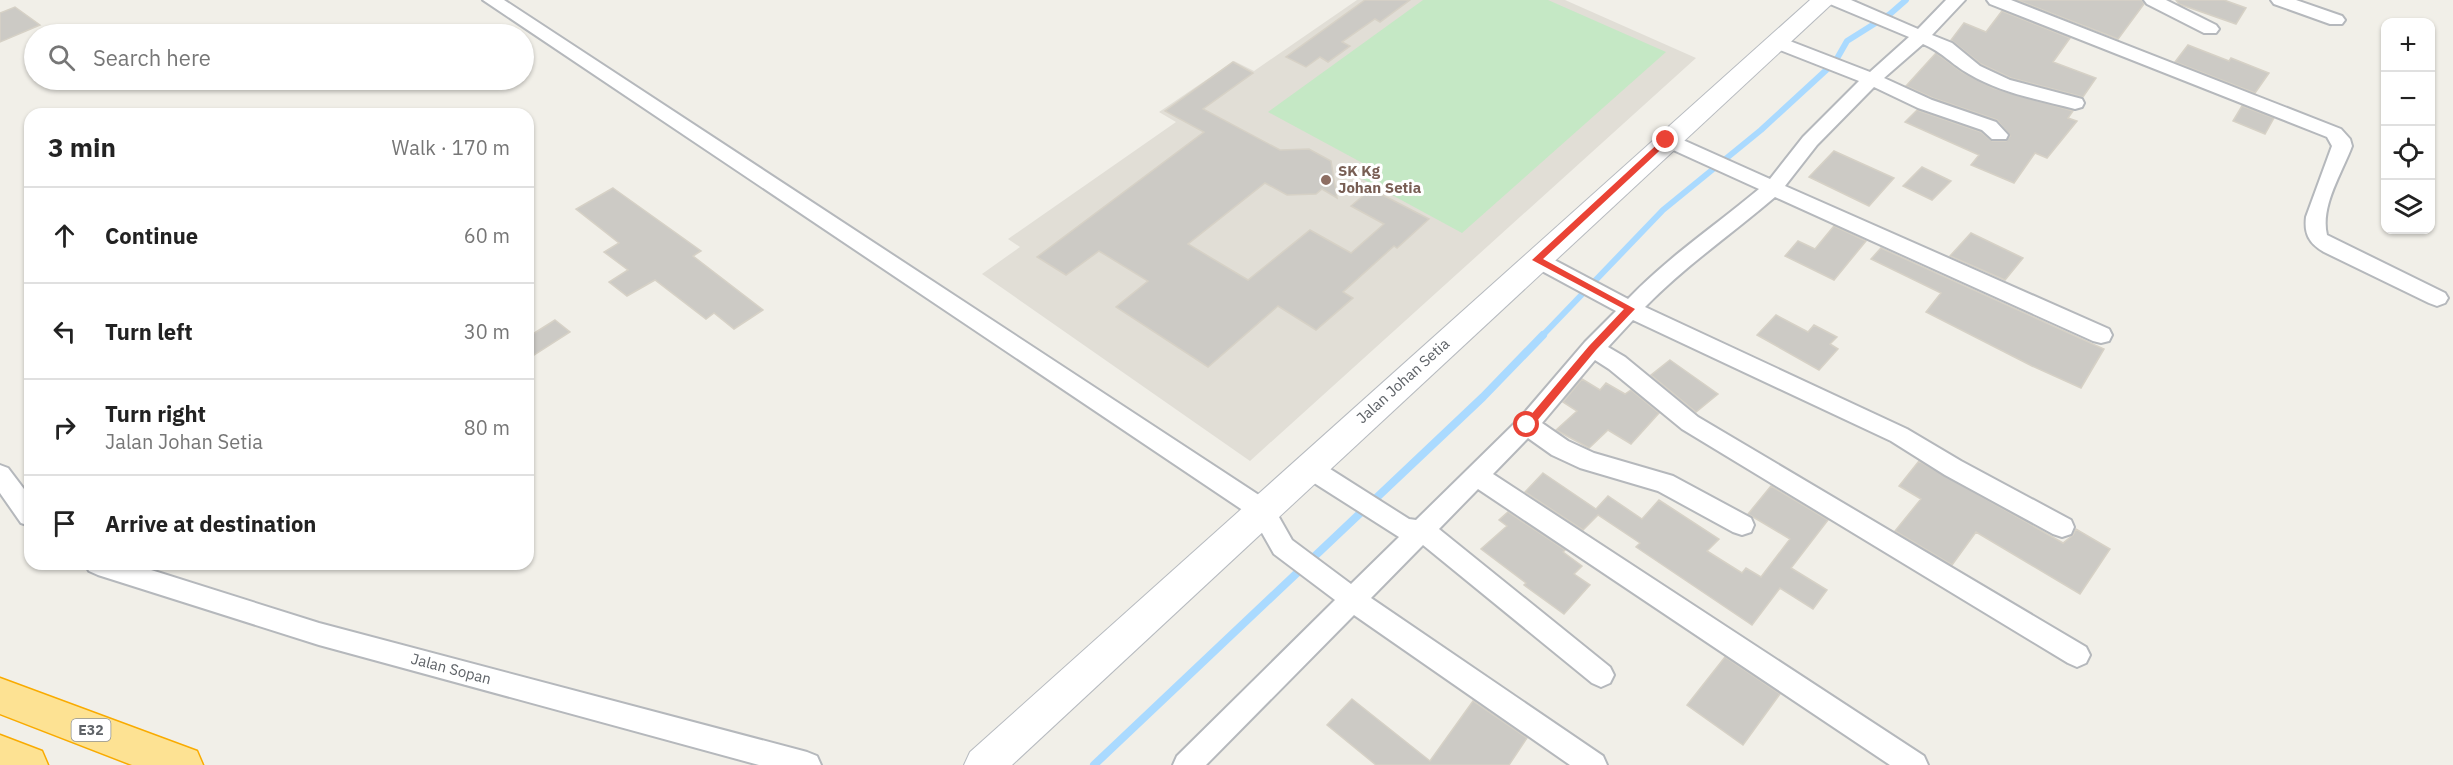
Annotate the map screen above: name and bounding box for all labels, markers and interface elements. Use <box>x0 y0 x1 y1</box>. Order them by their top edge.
map controls <box>2381 18 2435 234</box>
button: + <box>2381 18 2435 72</box>
search box <box>24 24 534 90</box>
icon: search <box>45 41 78 74</box>
text: Search here <box>93 43 211 72</box>
button: − <box>2381 72 2435 126</box>
route end <box>1652 126 1678 152</box>
button: locate <box>2381 126 2435 180</box>
text: 3 min <box>48 130 116 164</box>
text: Walk · 170 m <box>392 134 510 161</box>
place label: SK Kg Johan Setia <box>1338 161 1422 197</box>
marker: SK Kg Johan Setia <box>1319 173 1333 187</box>
button: layers <box>2381 180 2435 234</box>
icon: ahead <box>48 219 81 252</box>
text: Continue <box>105 221 198 250</box>
text: 60 m <box>464 222 510 249</box>
icon: left <box>48 315 81 348</box>
text: Turn left <box>105 317 193 346</box>
text: 30 m <box>464 318 510 345</box>
street label: Jalan Johan Setia <box>1352 334 1453 427</box>
text: Turn right <box>105 399 206 428</box>
icon: right <box>48 411 81 444</box>
route start <box>1513 411 1539 437</box>
text: 80 m <box>464 414 510 441</box>
text: Jalan Johan Setia <box>105 428 263 455</box>
icon: arrive <box>48 507 81 540</box>
text: Arrive at destination <box>105 509 316 538</box>
street label: Jalan Sopan <box>409 649 493 688</box>
road number: E32 <box>72 719 110 741</box>

